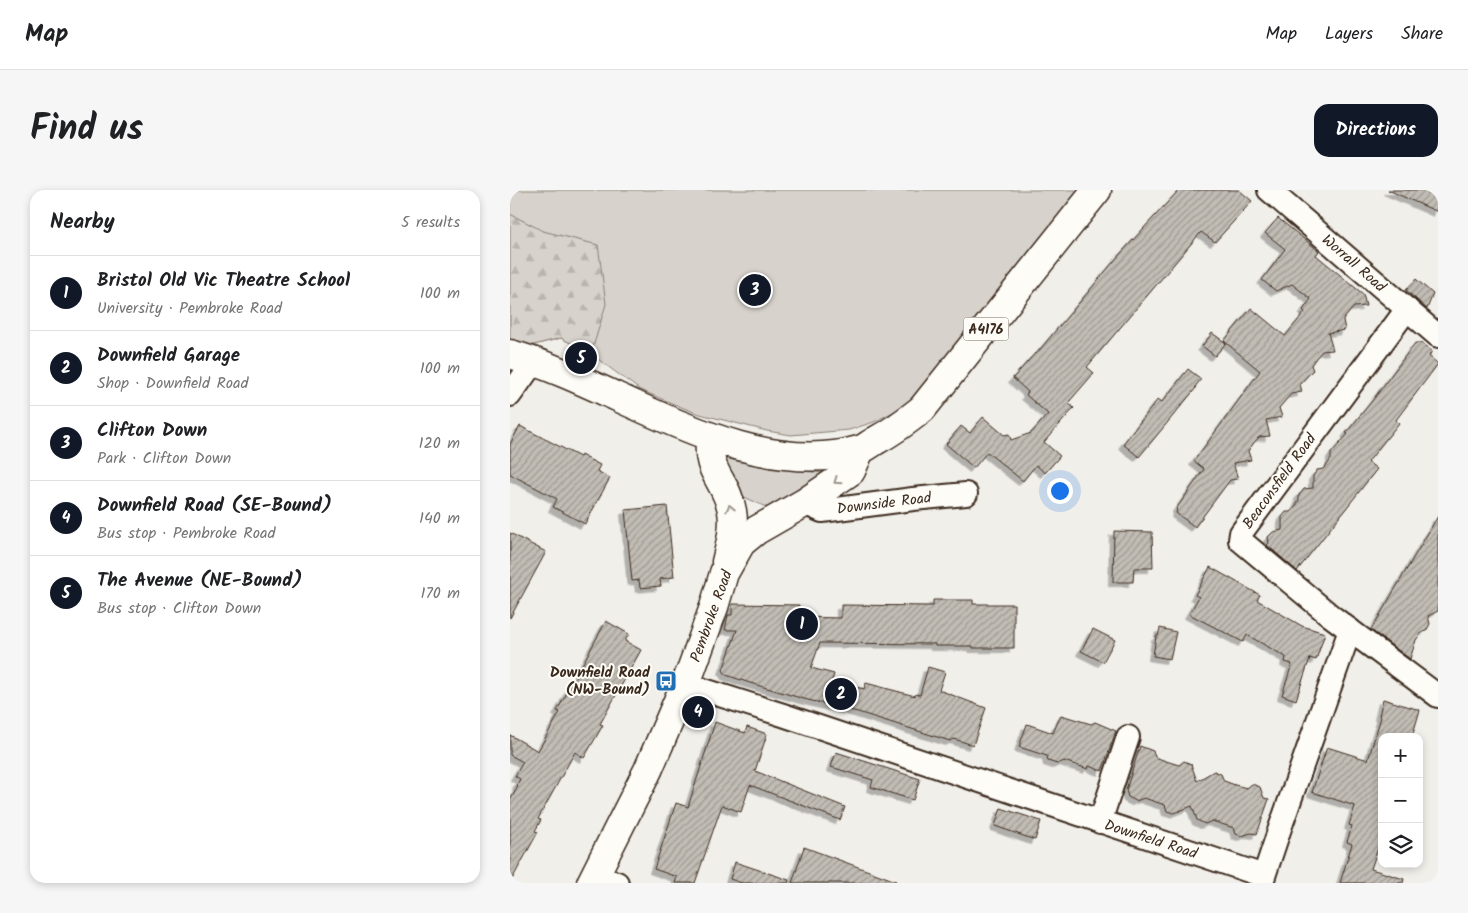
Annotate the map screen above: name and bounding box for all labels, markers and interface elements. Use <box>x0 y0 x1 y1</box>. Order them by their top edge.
text: Map <box>25 15 68 54</box>
text: Map <box>1266 20 1297 49</box>
text: Layers <box>1325 20 1373 49</box>
text: Share <box>1401 20 1443 49</box>
text: Find us <box>30 102 143 158</box>
button: Directions <box>1314 104 1438 157</box>
text: Nearby <box>50 206 115 239</box>
text: 5 results <box>401 210 460 235</box>
street label: Worrall Road <box>1316 229 1391 299</box>
text: Bristol Old Vic Theatre School <box>97 266 350 296</box>
pin: 3 <box>739 271 771 309</box>
text: 1 <box>64 281 68 306</box>
text: 100 m <box>420 281 460 306</box>
text: University · Pembroke Road <box>97 296 282 321</box>
road number: A4176 <box>964 318 1008 340</box>
pin: 5 <box>565 339 597 377</box>
text: Downfield Garage <box>97 341 240 371</box>
text: 2 <box>61 356 71 381</box>
text: 100 m <box>420 356 460 381</box>
text: Shop · Downfield Road <box>97 371 249 396</box>
text: Clifton Down <box>97 416 207 446</box>
street label: Beaconsfield Road <box>1237 428 1323 534</box>
text: 3 <box>62 431 70 456</box>
text: 120 m <box>419 431 460 456</box>
text: Park · Clifton Down <box>97 446 231 471</box>
one-way arrow <box>833 474 842 484</box>
your location <box>1047 478 1073 504</box>
street label: Downside Road <box>836 486 933 522</box>
text: Downfield Road (SE-Bound) <box>97 491 332 521</box>
one-way arrow <box>725 504 736 512</box>
text: 4 <box>62 506 70 531</box>
text: 140 m <box>419 506 460 531</box>
text: Bus stop · Pembroke Road <box>97 521 275 546</box>
text: The Avenue (NE-Bound) <box>97 566 302 596</box>
street label: Pembroke Road <box>684 566 740 666</box>
text: 5 <box>62 581 70 606</box>
text: 170 m <box>420 581 460 606</box>
text: Bus stop · Clifton Down <box>97 596 261 621</box>
pin: 1 <box>786 605 818 643</box>
place label: Downfield Road (NW-Bound) <box>550 661 651 702</box>
bus stop icon: Downfield Road (NW-Bound) <box>654 669 678 693</box>
pin: 2 <box>825 675 857 713</box>
pin: 4 <box>682 693 714 731</box>
map controls <box>1378 733 1423 868</box>
button: + <box>1378 733 1423 778</box>
button: − <box>1378 778 1423 823</box>
street label: Downfield Road <box>1101 814 1201 866</box>
button: layers <box>1378 823 1423 868</box>

